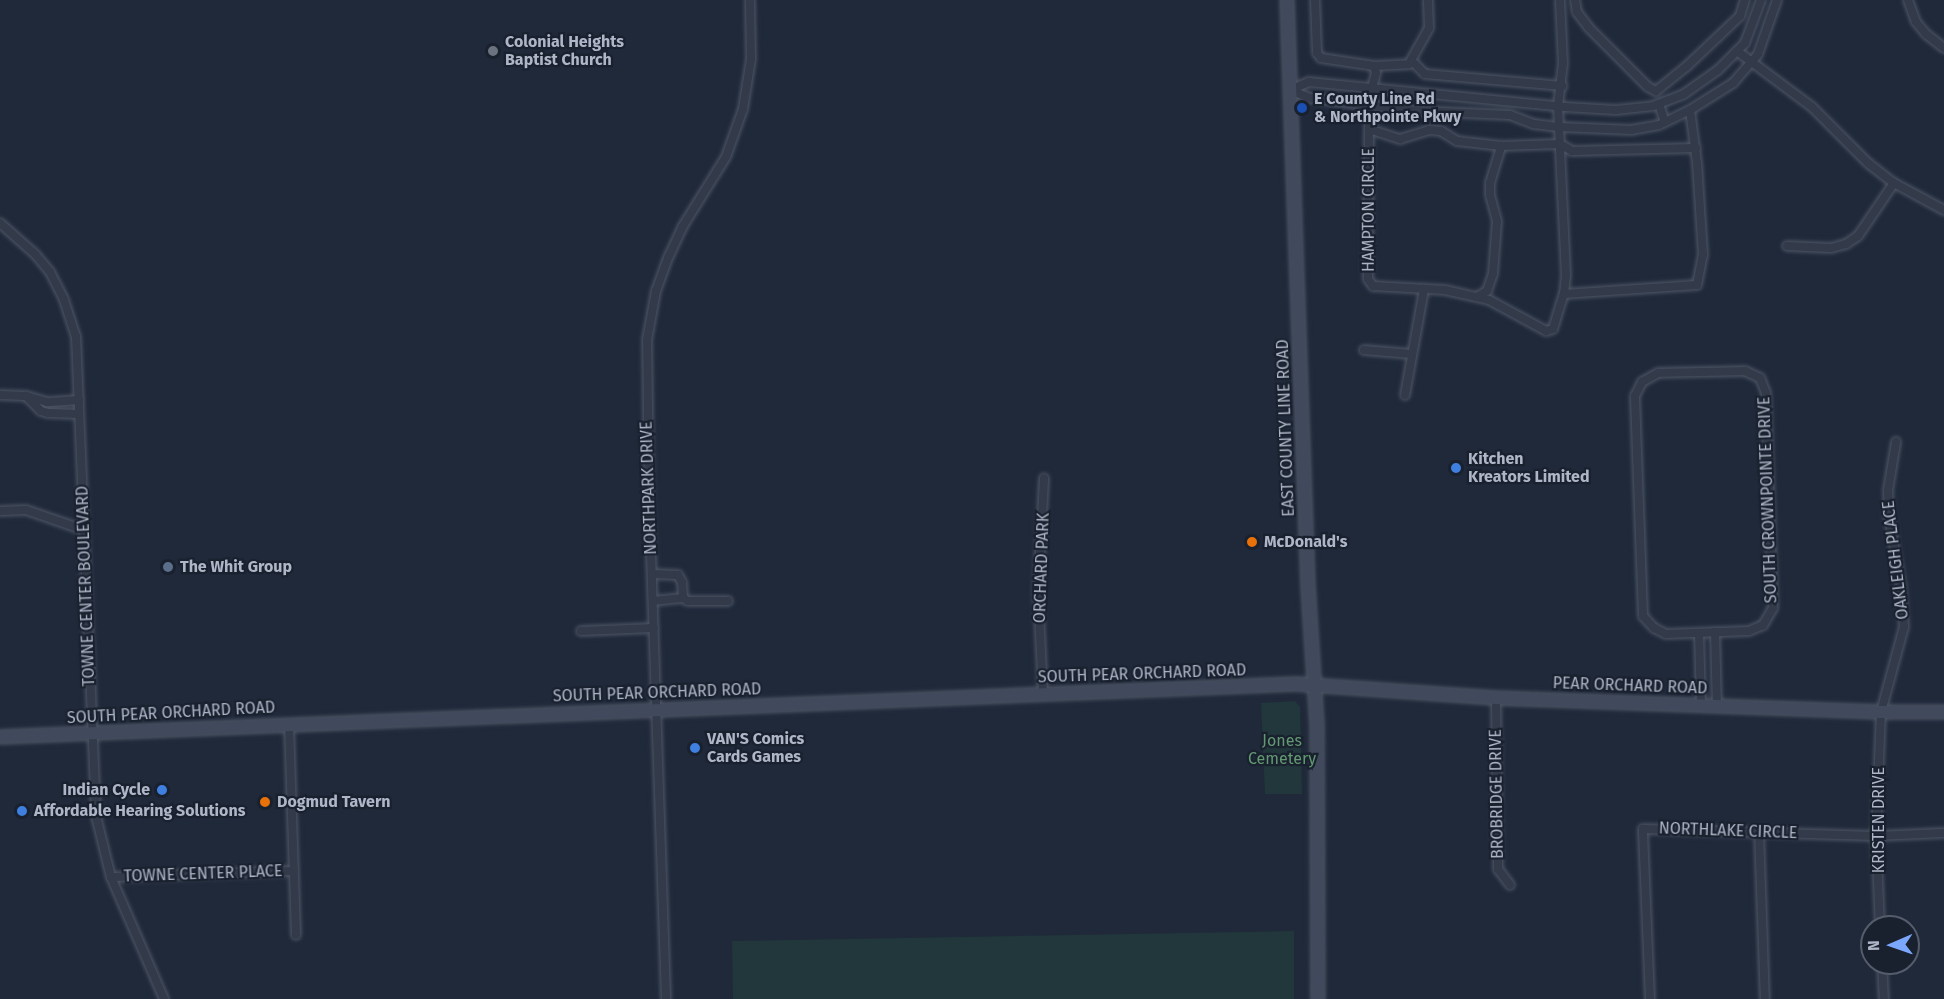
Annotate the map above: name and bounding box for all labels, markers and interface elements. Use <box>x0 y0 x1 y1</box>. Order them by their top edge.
place label: Colonial Heights Baptist Church <box>505 32 624 70</box>
marker: Colonial Heights Baptist Church <box>486 44 500 58</box>
place label: E County Line Rd & Northpointe Pkwy <box>1314 89 1461 127</box>
marker: E County Line Rd & Northpointe Pkwy <box>1295 101 1309 115</box>
street label: HAMPTON CIRCLE <box>1359 148 1379 272</box>
street label: EAST COUNTY LINE ROAD <box>1273 339 1299 517</box>
street label: SOUTH CROWNPOINTE DRIVE <box>1755 396 1781 604</box>
street label: NORTHPARK DRIVE <box>637 421 661 555</box>
place label: Kitchen Kreators Limited <box>1468 449 1590 487</box>
marker: Kitchen Kreators Limited <box>1449 461 1463 475</box>
street label: TOWNE CENTER BOULEVARD <box>73 485 99 687</box>
street label: OAKLEIGH PLACE <box>1879 499 1913 621</box>
street label: ORCHARD PARK <box>1030 512 1054 624</box>
place label: McDonald's <box>1264 532 1347 552</box>
marker: McDonald's <box>1245 535 1259 549</box>
place label: The Whit Group <box>180 557 292 577</box>
marker: The Whit Group <box>161 560 175 574</box>
street label: SOUTH PEAR ORCHARD ROAD <box>1037 661 1247 687</box>
street label: PEAR ORCHARD ROAD <box>1552 674 1708 698</box>
street label: SOUTH PEAR ORCHARD ROAD <box>552 680 762 706</box>
street label: SOUTH PEAR ORCHARD ROAD <box>66 698 276 728</box>
place label: VAN'S Comics Cards Games <box>707 729 804 767</box>
street label: BROBRIDGE DRIVE <box>1486 729 1508 859</box>
park label: Jones Cemetery <box>1248 731 1316 769</box>
marker: VAN'S Comics Cards Games <box>688 741 702 755</box>
street label: KRISTEN DRIVE <box>1869 767 1889 873</box>
place label: Indian Cycle <box>62 780 150 800</box>
marker: Indian Cycle <box>155 783 169 797</box>
place label: Dogmud Tavern <box>277 792 391 812</box>
marker: Dogmud Tavern <box>258 795 272 809</box>
place label: Affordable Hearing Solutions <box>34 801 245 821</box>
marker: Affordable Hearing Solutions <box>15 804 29 818</box>
street label: NORTHLAKE CIRCLE <box>1658 819 1798 843</box>
street label: TOWNE CENTER PLACE <box>123 862 283 886</box>
north arrow <box>1860 915 1920 975</box>
text: N <box>1864 940 1883 951</box>

